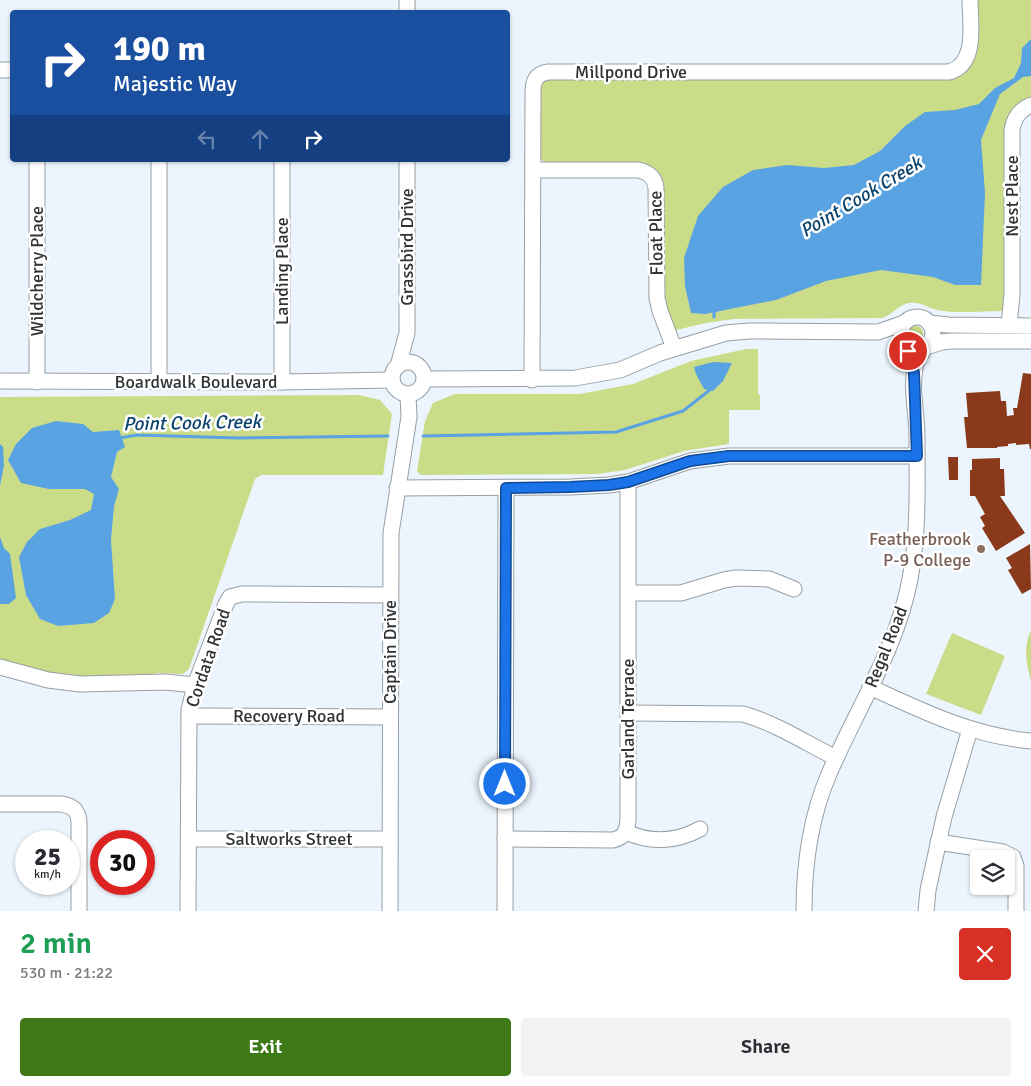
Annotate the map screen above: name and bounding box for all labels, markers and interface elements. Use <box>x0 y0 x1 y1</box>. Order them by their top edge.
text: 190 m <box>113 27 206 70</box>
icon: right <box>30 30 95 95</box>
street label: Millpond Drive <box>575 61 687 83</box>
text: Majestic Way <box>113 70 237 97</box>
icon: left <box>193 125 221 153</box>
icon: ahead <box>246 125 274 153</box>
icon: right <box>299 125 327 153</box>
water label: Point Cook Creek <box>796 150 928 243</box>
street label: Nest Place <box>1001 155 1023 237</box>
street label: Grassbird Drive <box>396 188 418 306</box>
street label: Float Place <box>644 190 668 276</box>
street label: Wildcherry Place <box>26 206 48 336</box>
street label: Landing Place <box>271 217 293 325</box>
pin <box>887 330 929 372</box>
icon: arrive <box>894 337 922 365</box>
street label: Boardwalk Boulevard <box>115 371 277 393</box>
water label: Point Cook Creek <box>123 410 263 436</box>
place label: Featherbrook P-9 College <box>869 528 971 571</box>
marker: Featherbrook P-9 College <box>975 543 987 555</box>
street label: Captain Drive <box>379 600 401 704</box>
street label: Regal Road <box>860 603 912 691</box>
street label: Cordata Road <box>181 606 235 710</box>
street label: Garland Terrace <box>617 658 639 780</box>
street label: Recovery Road <box>233 705 345 727</box>
position arrow <box>478 757 530 809</box>
street label: Saltworks Street <box>225 828 353 850</box>
speed limit sign: 30 <box>90 830 155 895</box>
text: 25 <box>34 841 61 872</box>
map controls <box>970 850 1015 895</box>
button: layers <box>970 850 1015 895</box>
text: km/h <box>34 867 61 882</box>
text: 2 min <box>20 925 92 962</box>
button: close <box>959 928 1011 980</box>
text: 530 m · 21:22 <box>20 963 113 983</box>
button: Exit <box>20 1018 511 1076</box>
button: Share <box>521 1018 1011 1076</box>

